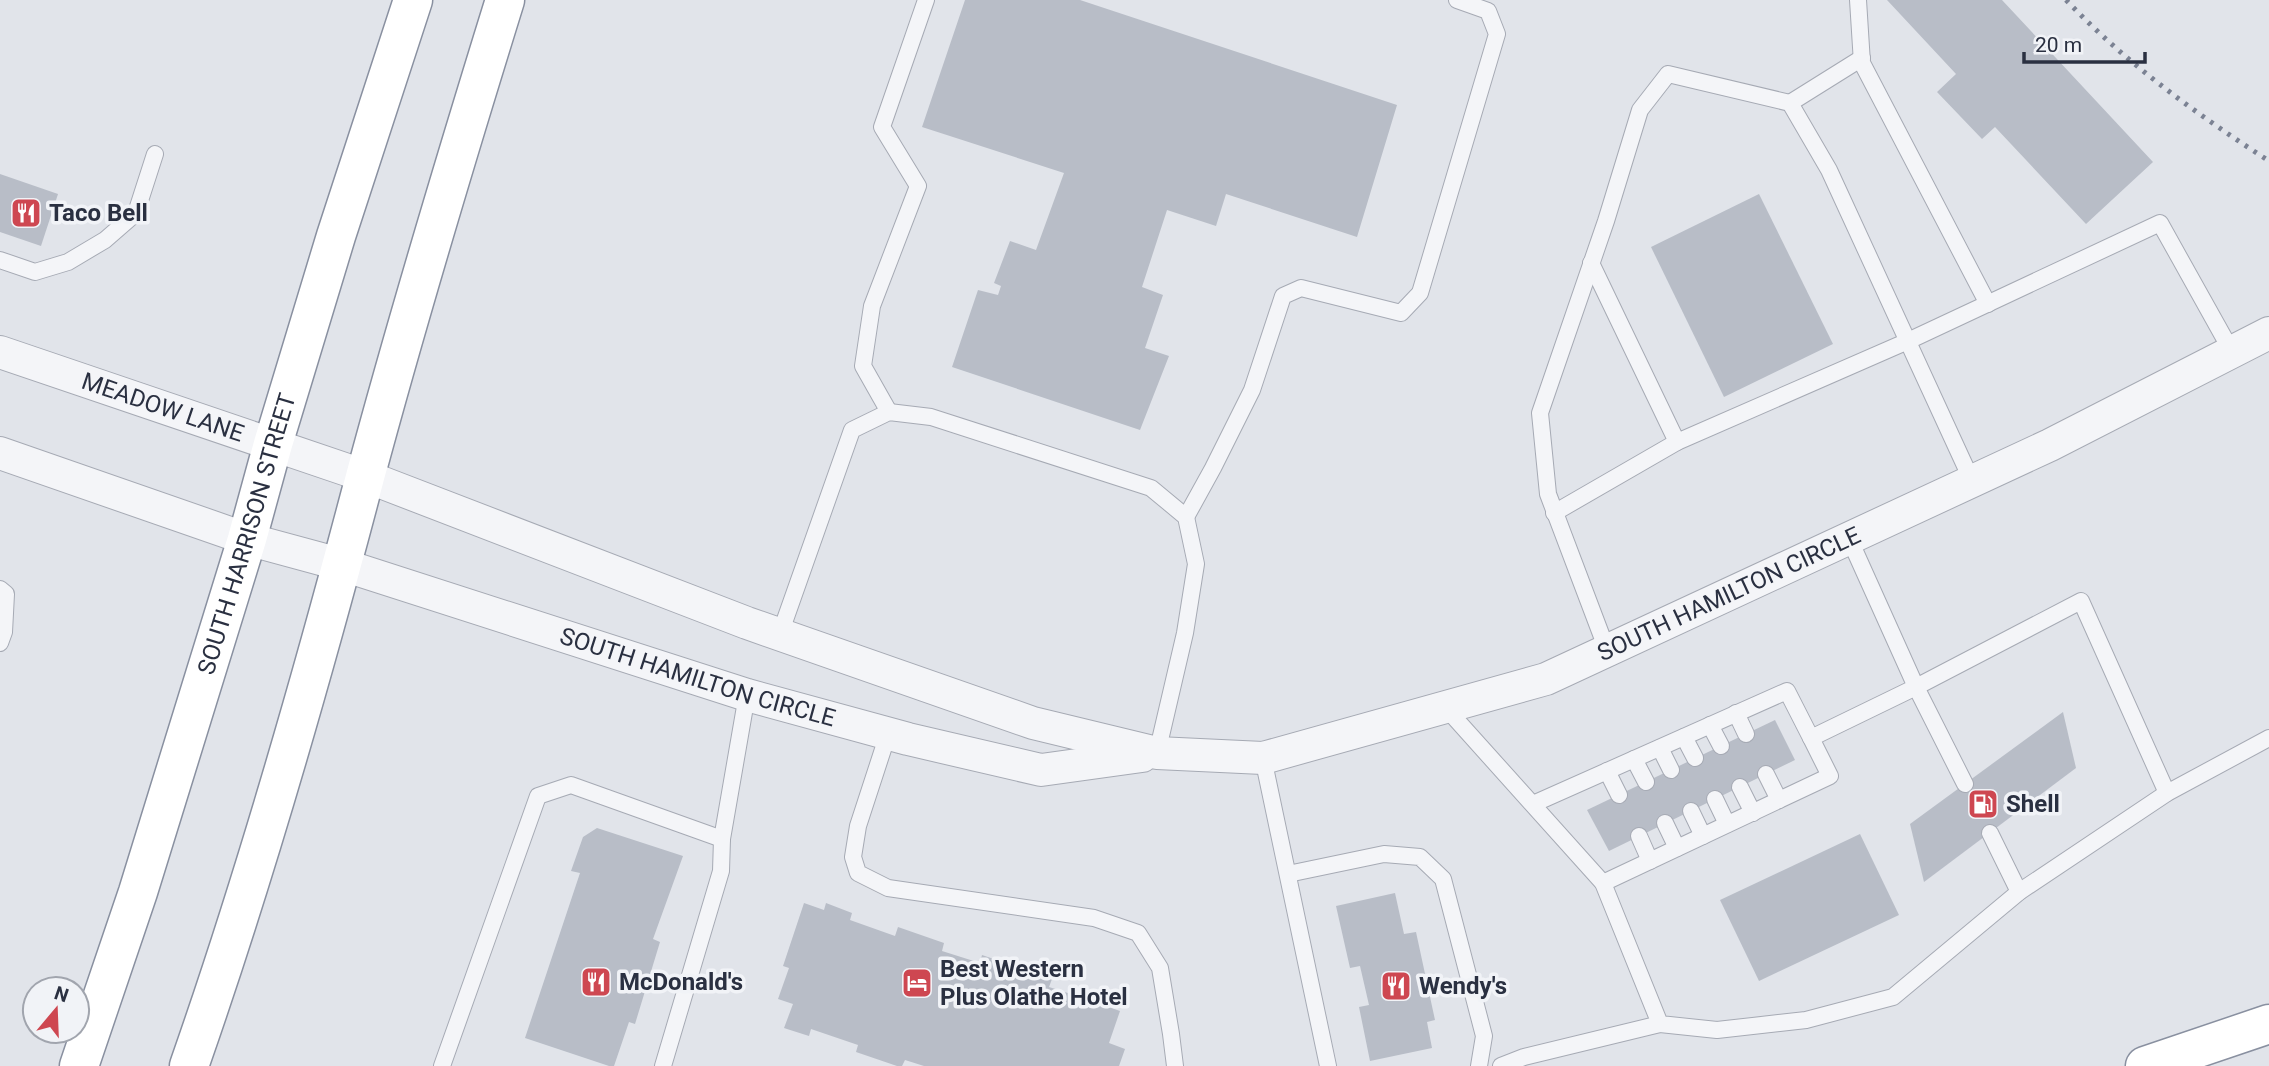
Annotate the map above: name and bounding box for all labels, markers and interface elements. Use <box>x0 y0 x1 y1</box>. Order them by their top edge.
scale bar <box>2024 21 2145 65</box>
text: 20 m <box>2035 33 2082 57</box>
restaurant icon: Taco Bell <box>9 196 43 230</box>
place label: Taco Bell <box>49 199 148 227</box>
street label: MEADOW LANE <box>78 367 248 448</box>
street label: SOUTH HARRISON STREET <box>192 390 302 678</box>
street label: SOUTH HAMILTON CIRCLE <box>1593 521 1865 667</box>
street label: SOUTH HAMILTON CIRCLE <box>556 622 838 732</box>
fuel station icon: Shell <box>1966 787 2000 821</box>
place label: Shell <box>2006 790 2060 818</box>
place label: Best Western Plus Olathe Hotel <box>940 955 1128 1011</box>
restaurant icon: McDonald's <box>579 965 613 999</box>
hotel icon: Best Western Plus Olathe Hotel <box>900 966 934 1000</box>
place label: McDonald's <box>619 968 743 996</box>
restaurant icon: Wendy's <box>1379 969 1413 1003</box>
place label: Wendy's <box>1419 972 1507 1000</box>
north arrow <box>21 975 91 1045</box>
text: N <box>51 981 71 1007</box>

